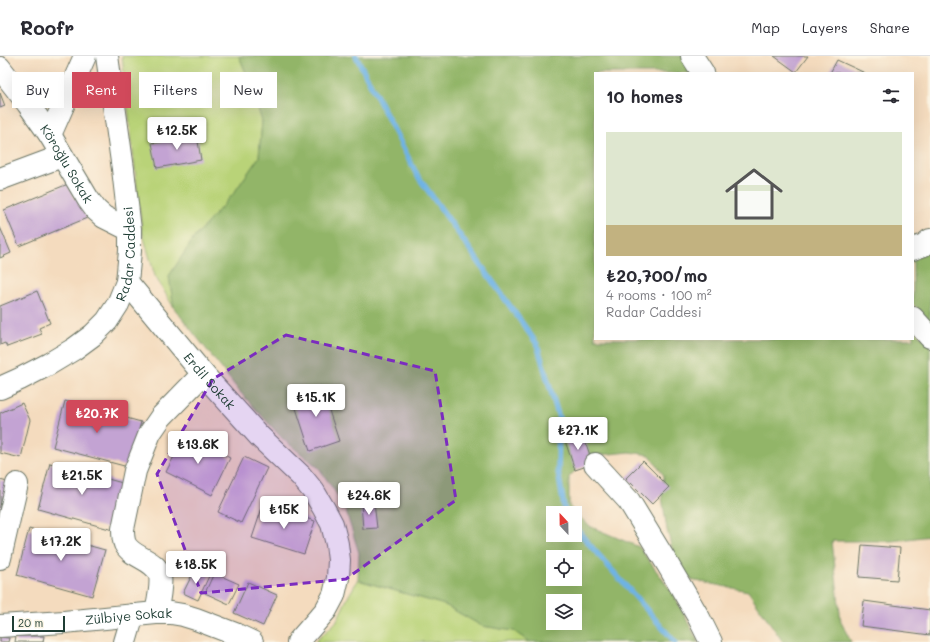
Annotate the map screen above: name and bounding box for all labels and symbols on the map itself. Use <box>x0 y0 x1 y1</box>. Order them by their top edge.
pin: ₺12.5K <box>144 117 210 151</box>
street label: Köroğlu Sokak <box>37 121 98 206</box>
street label: Radar Caddesi <box>111 206 138 304</box>
street label: Erdil Sokak <box>181 348 240 413</box>
pin: ₺15.1K <box>283 384 349 418</box>
pin: ₺20.7K <box>64 400 130 434</box>
pin: ₺27.1K <box>545 417 611 451</box>
pin: ₺13.6K <box>165 431 231 465</box>
pin: ₺21.5K <box>49 462 115 496</box>
pin: ₺24.6K <box>336 482 402 516</box>
pin: ₺15K <box>260 496 308 530</box>
north arrow <box>546 506 582 542</box>
pin: ₺17.2K <box>28 528 94 562</box>
pin: ₺18.5K <box>163 551 229 585</box>
street label: Zülbiye Sokak <box>84 604 172 628</box>
scale bar <box>12 614 65 633</box>

